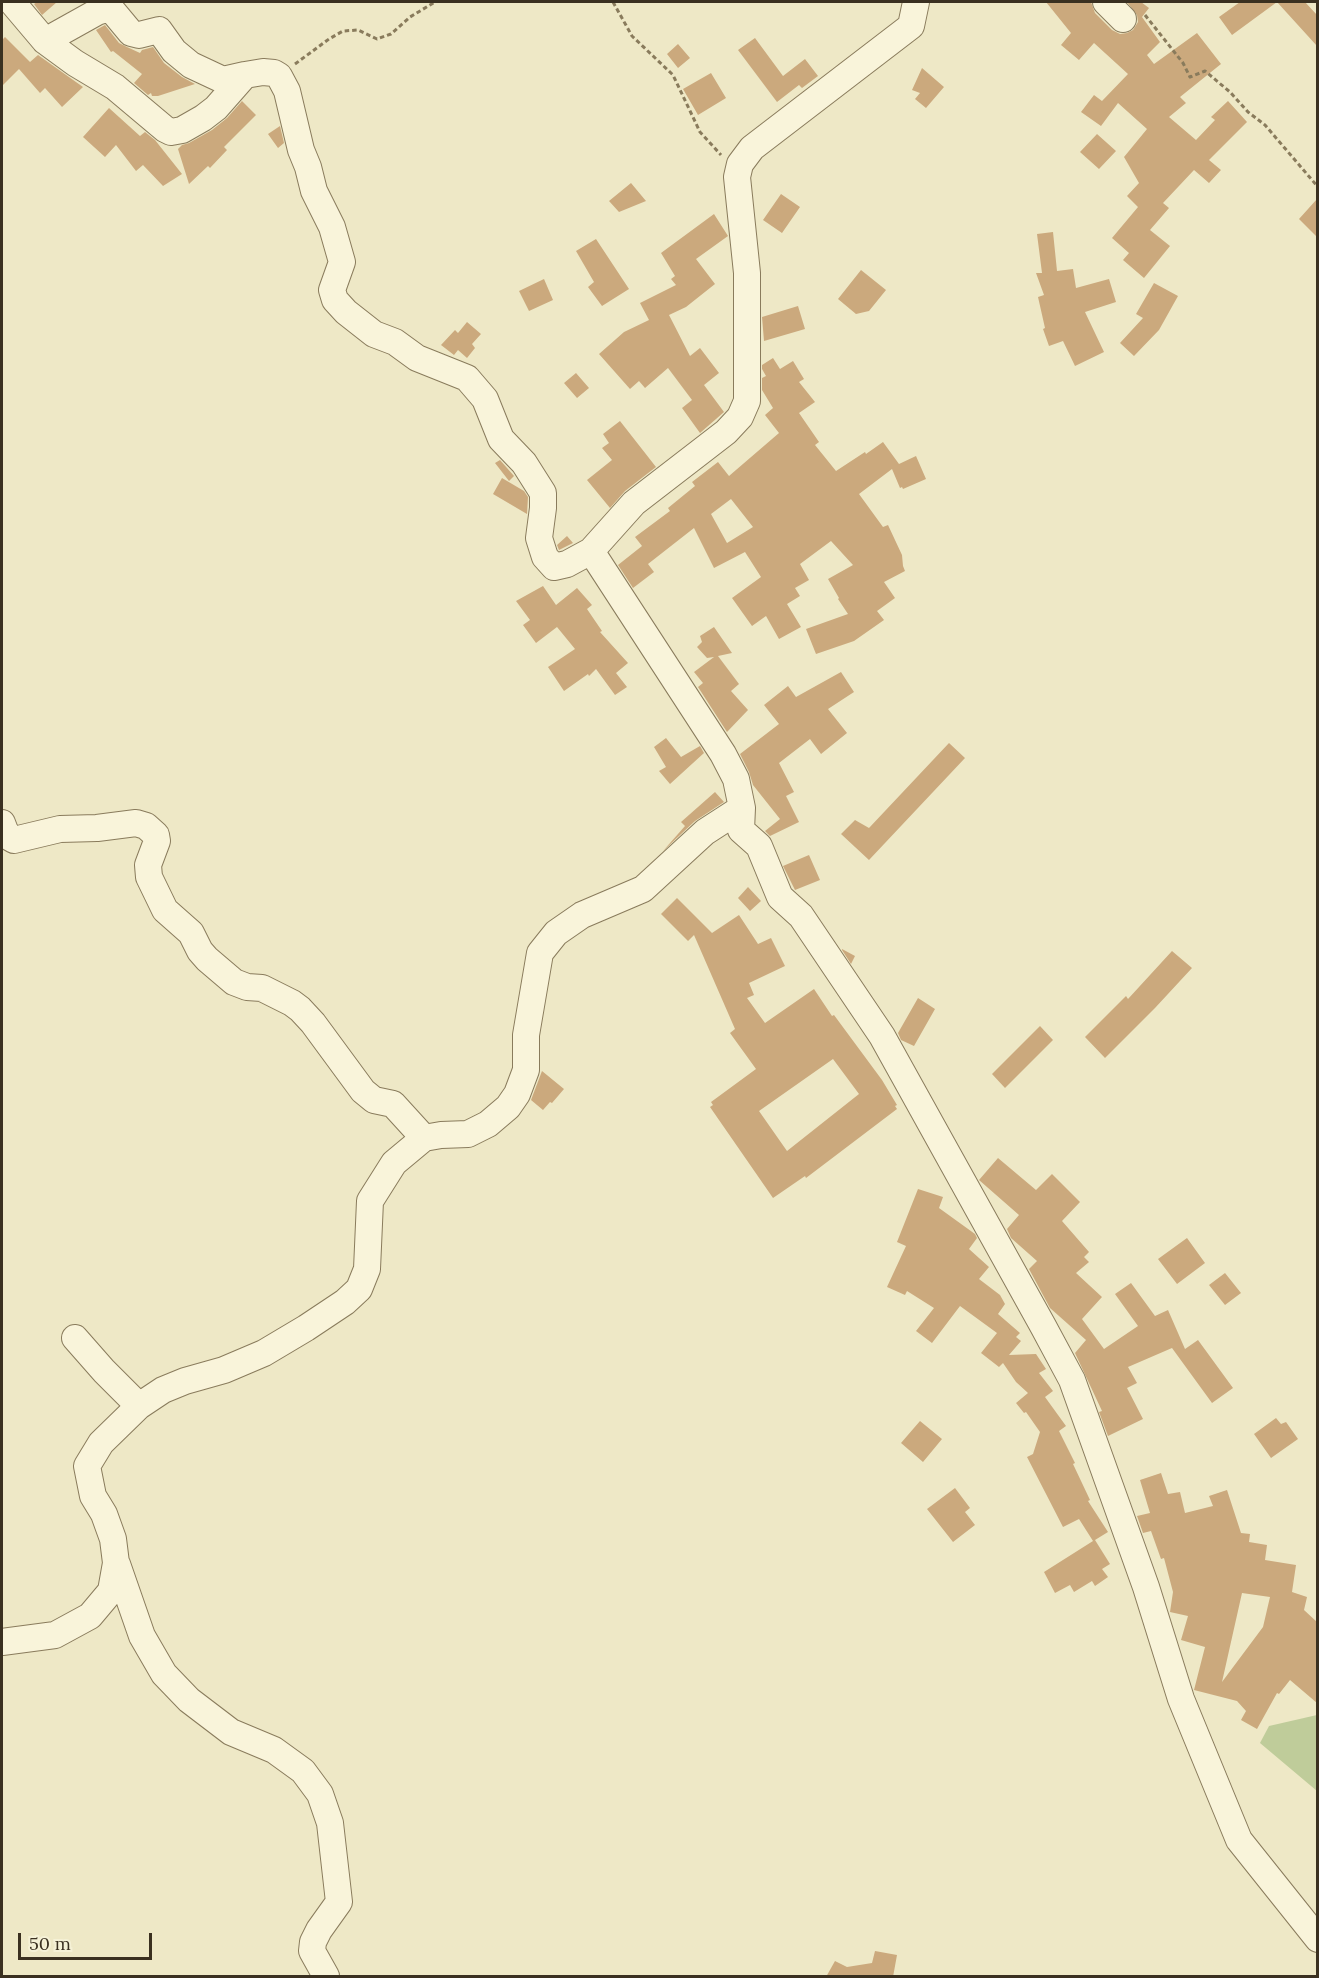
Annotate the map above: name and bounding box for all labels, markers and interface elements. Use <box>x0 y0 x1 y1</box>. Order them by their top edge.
scale bar <box>21 1921 154 1959</box>
text: 50 m <box>29 1932 71 1955</box>

